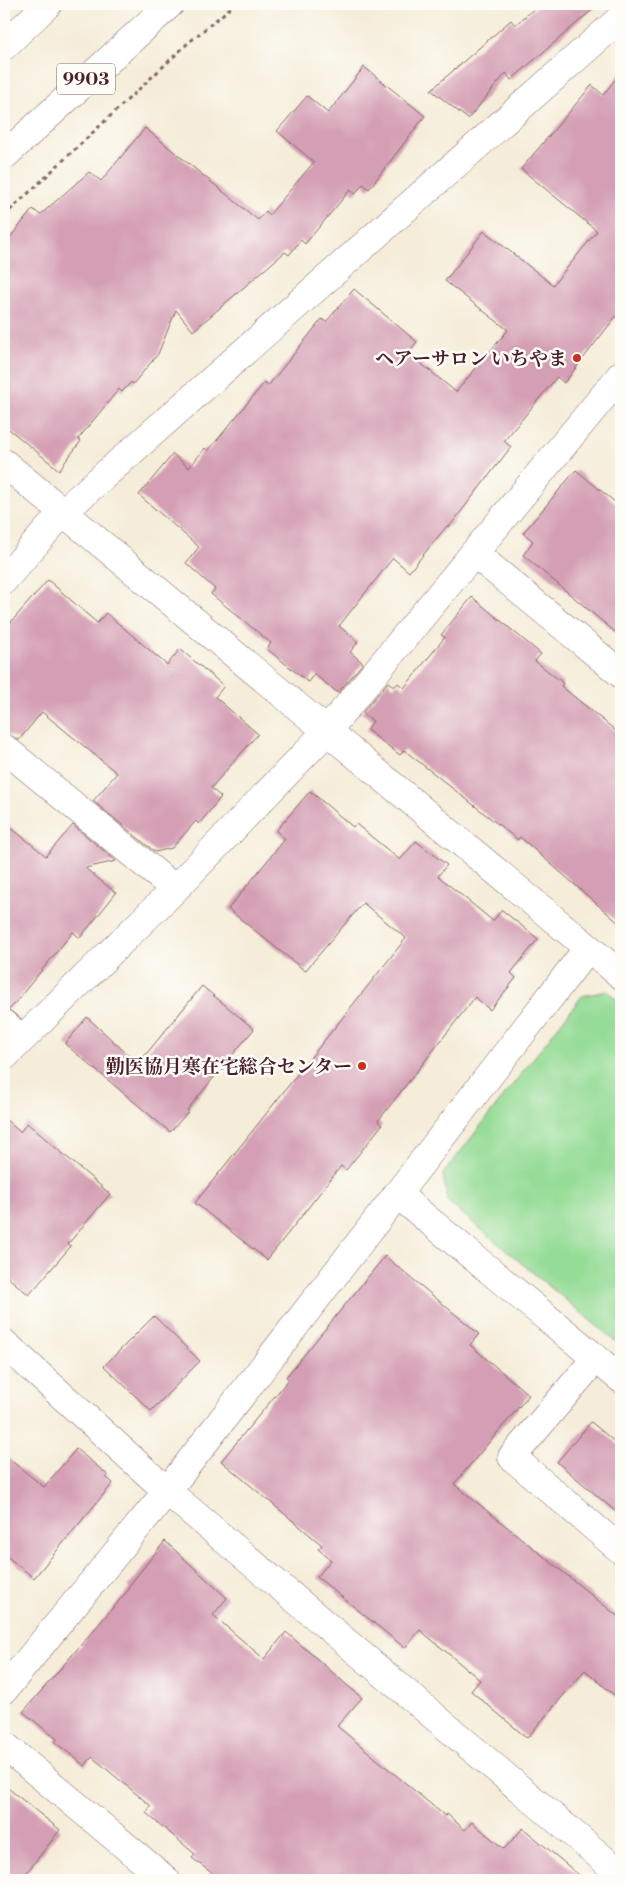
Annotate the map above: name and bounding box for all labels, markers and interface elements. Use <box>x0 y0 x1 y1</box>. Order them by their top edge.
road number: 9903 <box>57 64 115 95</box>
place label: ヘアーサロン いちやま <box>375 347 567 371</box>
marker: ヘアーサロン いちやま <box>571 352 583 364</box>
place label: 勤医協月寒在宅総合センター <box>106 1055 352 1079</box>
marker: 勤医協月寒在宅総合センター <box>356 1060 368 1072</box>

